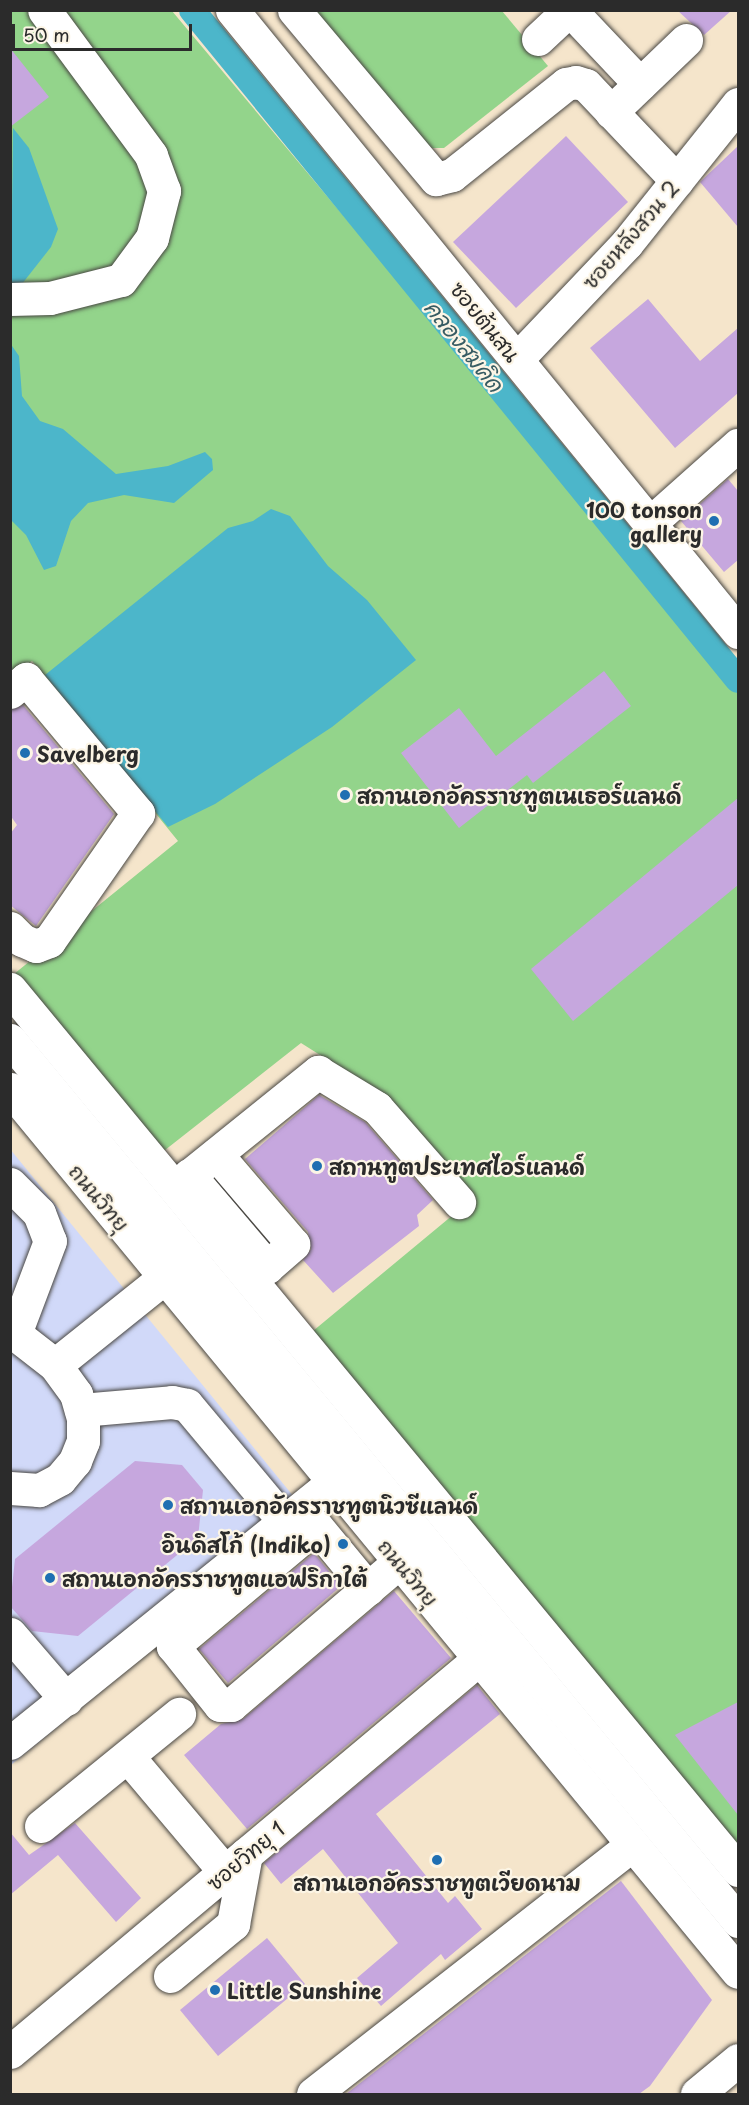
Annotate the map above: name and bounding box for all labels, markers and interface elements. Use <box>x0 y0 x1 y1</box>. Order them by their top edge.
scale bar <box>15 12 195 50</box>
text: 50 m <box>23 21 70 48</box>
street label: ซอยหลังสวน 2 <box>576 175 684 293</box>
street label: ซอยต้นสน <box>446 276 526 366</box>
water label: คลองสมคิด <box>420 294 510 396</box>
place label: 100 tonson gallery <box>584 496 702 546</box>
marker: 100 tonson gallery <box>707 514 721 528</box>
place label: Savelberg <box>37 740 139 766</box>
marker: Savelberg <box>18 746 32 760</box>
place label: สถานเอกอัครราชทูตเนเธอร์แลนด์ <box>357 782 682 808</box>
marker: สถานเอกอัครราชทูตเนเธอร์แลนด์ <box>338 788 352 802</box>
place label: สถานทูตประเทศไอร์แลนด์ <box>329 1153 585 1179</box>
street label: ถนนวิทยุ <box>65 1158 135 1236</box>
marker: สถานทูตประเทศไอร์แลนด์ <box>310 1159 324 1173</box>
place label: สถานเอกอัครราชทูตนิวซีแลนด์ <box>180 1492 478 1518</box>
marker: สถานเอกอัครราชทูตนิวซีแลนด์ <box>161 1498 175 1512</box>
place label: อินดิสโก้ (Indiko) <box>161 1531 331 1557</box>
street label: ถนนวิทยุ <box>374 1533 444 1611</box>
marker: อินดิสโก้ (Indiko) <box>336 1537 350 1551</box>
place label: สถานเอกอัครราชทูตแอฟริกาใต้ <box>62 1565 367 1591</box>
marker: สถานเอกอัครราชทูตแอฟริกาใต้ <box>43 1571 57 1585</box>
street label: ซอยวิทยุ 1 <box>201 1815 289 1895</box>
marker: สถานเอกอัครราชทูตเวียดนาม <box>430 1853 444 1867</box>
place label: สถานเอกอัครราชทูตเวียดนาม <box>293 1869 581 1895</box>
place label: Little Sunshine <box>227 1977 384 2003</box>
marker: Little Sunshine <box>208 1983 222 1997</box>

